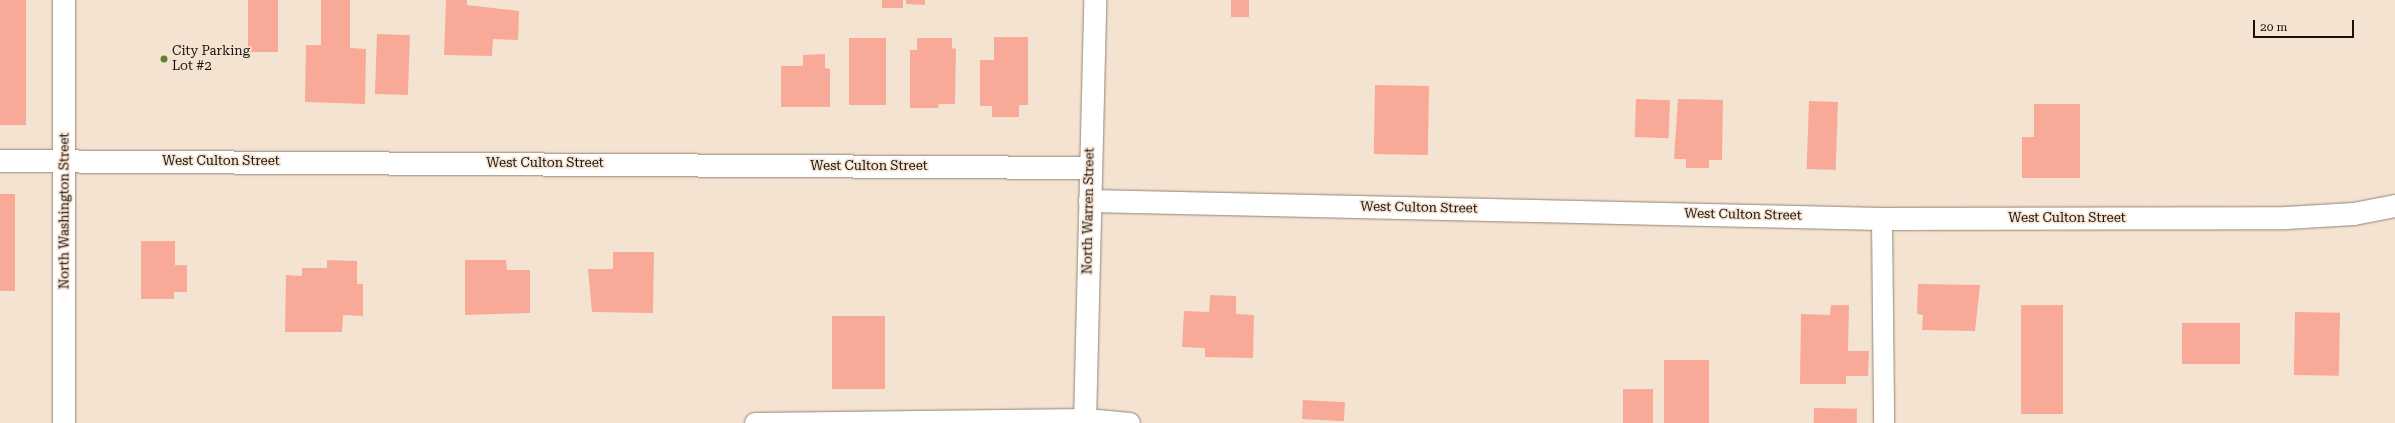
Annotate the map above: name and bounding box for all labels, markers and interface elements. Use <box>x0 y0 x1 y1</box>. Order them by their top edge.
scale bar <box>2255 12 2356 38</box>
text: 20 m <box>2260 20 2287 34</box>
place label: City Parking Lot #2 <box>172 44 250 75</box>
marker: City Parking Lot #2 <box>159 54 169 64</box>
street label: North Washington Street <box>57 133 73 289</box>
street label: North Warren Street <box>1080 148 1098 274</box>
street label: West Culton Street <box>162 153 280 169</box>
street label: West Culton Street <box>486 155 604 171</box>
street label: West Culton Street <box>810 158 928 174</box>
street label: West Culton Street <box>1360 199 1478 217</box>
street label: West Culton Street <box>1684 206 1802 224</box>
street label: West Culton Street <box>2008 210 2126 226</box>

